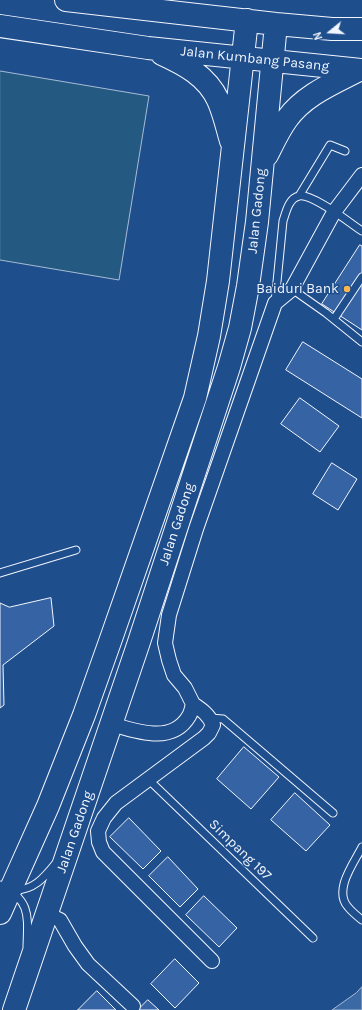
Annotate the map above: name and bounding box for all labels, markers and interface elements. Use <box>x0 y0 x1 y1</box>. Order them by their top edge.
north arrow <box>310 12 350 52</box>
text: N <box>311 30 326 42</box>
street label: Jalan Kumbang Pasang <box>180 43 330 75</box>
street label: Jalan Gadong <box>244 167 270 255</box>
place label: Baiduri Bank <box>256 281 339 297</box>
marker: Baiduri Bank <box>342 284 352 294</box>
street label: Jalan Gadong <box>156 481 198 567</box>
street label: Jalan Gadong <box>53 789 97 875</box>
street label: Simpang 197 <box>205 816 275 884</box>

